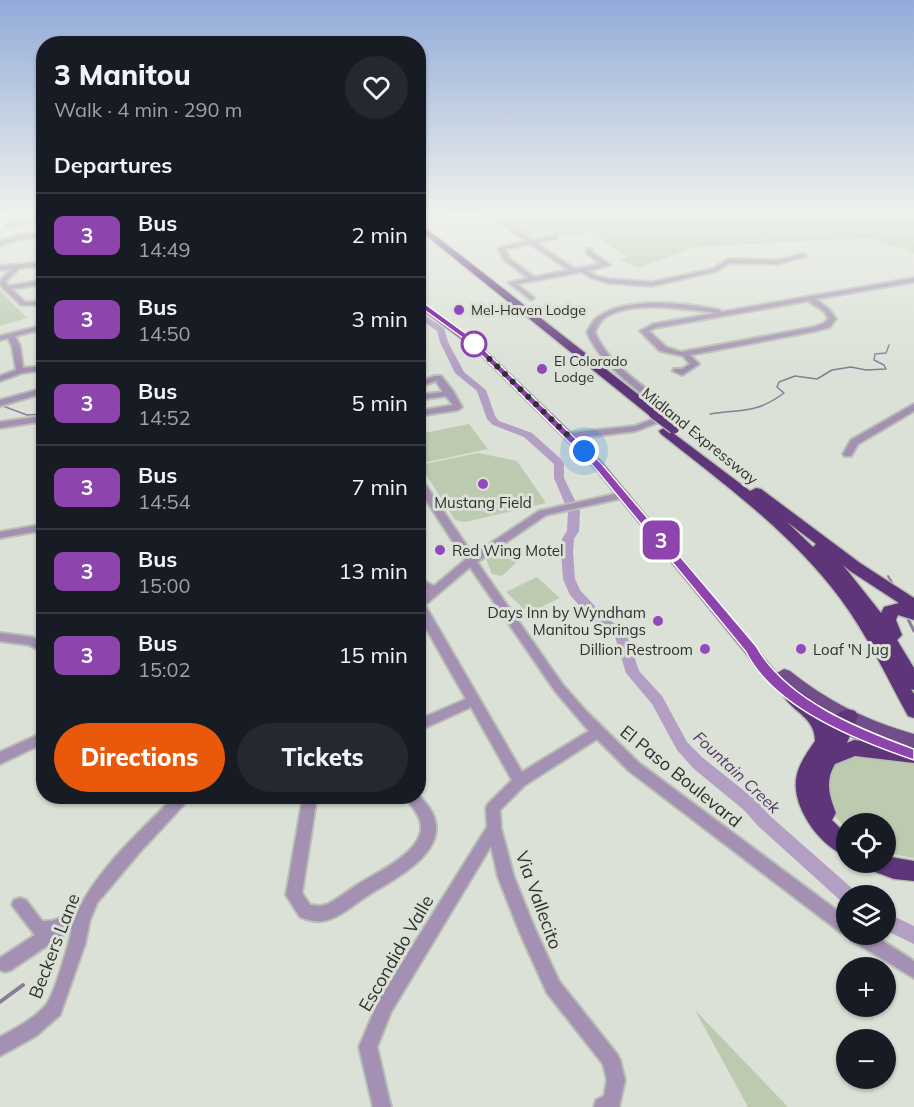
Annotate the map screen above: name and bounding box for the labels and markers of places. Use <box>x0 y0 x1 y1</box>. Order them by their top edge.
place label: Mel-Haven Lodge <box>471 301 586 319</box>
marker: Mel-Haven Lodge <box>452 303 466 317</box>
unlabelled marker <box>461 331 487 357</box>
place label: El Colorado Lodge <box>554 352 627 386</box>
marker: El Colorado Lodge <box>535 362 549 376</box>
marker: Mustang Field <box>476 477 490 491</box>
place label: Mustang Field <box>434 493 532 512</box>
place label: Red Wing Motel <box>452 541 564 560</box>
marker: Red Wing Motel <box>433 543 447 557</box>
place label: Days Inn by Wyndham Manitou Springs <box>488 603 646 639</box>
marker: Days Inn by Wyndham Manitou Springs <box>651 614 665 628</box>
place label: Dillion Restroom <box>580 640 693 659</box>
place label: Loaf 'N Jug <box>813 640 889 659</box>
marker: Dillion Restroom <box>698 642 712 656</box>
marker: Loaf 'N Jug <box>794 642 808 656</box>

